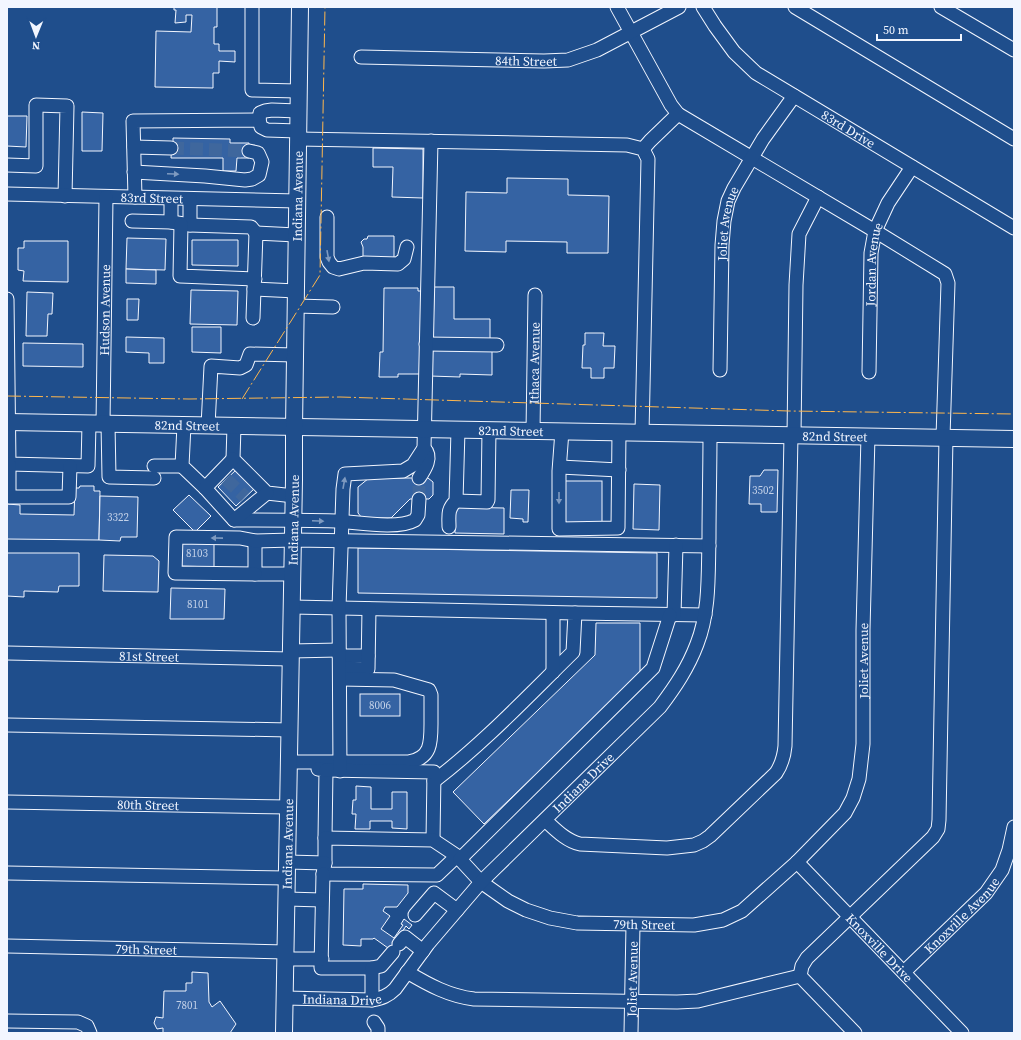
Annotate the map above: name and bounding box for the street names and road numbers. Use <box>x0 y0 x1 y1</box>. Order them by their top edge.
street label: 84th Street <box>495 52 558 70</box>
street label: 83rd Drive <box>818 106 879 152</box>
street label: Indiana Avenue <box>289 150 307 242</box>
street label: Joliet Avenue <box>714 183 743 262</box>
street label: 83rd Street <box>121 189 184 207</box>
street label: Jordan Avenue <box>862 219 887 307</box>
street label: Hudson Avenue <box>96 264 114 356</box>
street label: Ithaca Avenue <box>525 321 544 404</box>
street label: 82nd Street <box>154 416 220 435</box>
street label: 82nd Street <box>478 422 544 440</box>
street label: 82nd Street <box>802 427 868 446</box>
street label: Indiana Avenue <box>284 474 303 566</box>
street label: Joliet Avenue <box>855 622 872 700</box>
street label: 81st Street <box>119 647 180 666</box>
street label: Indiana Drive <box>549 749 618 816</box>
street label: 80th Street <box>117 796 180 814</box>
street label: Indiana Avenue <box>279 798 297 890</box>
street label: Knoxville Avenue <box>920 874 1004 957</box>
street label: Knoxville Drive <box>842 910 917 986</box>
street label: 79th Street <box>613 916 676 934</box>
street label: 79th Street <box>115 940 178 959</box>
street label: Joliet Avenue <box>623 941 642 1018</box>
street label: Indiana Drive <box>302 990 384 1009</box>

